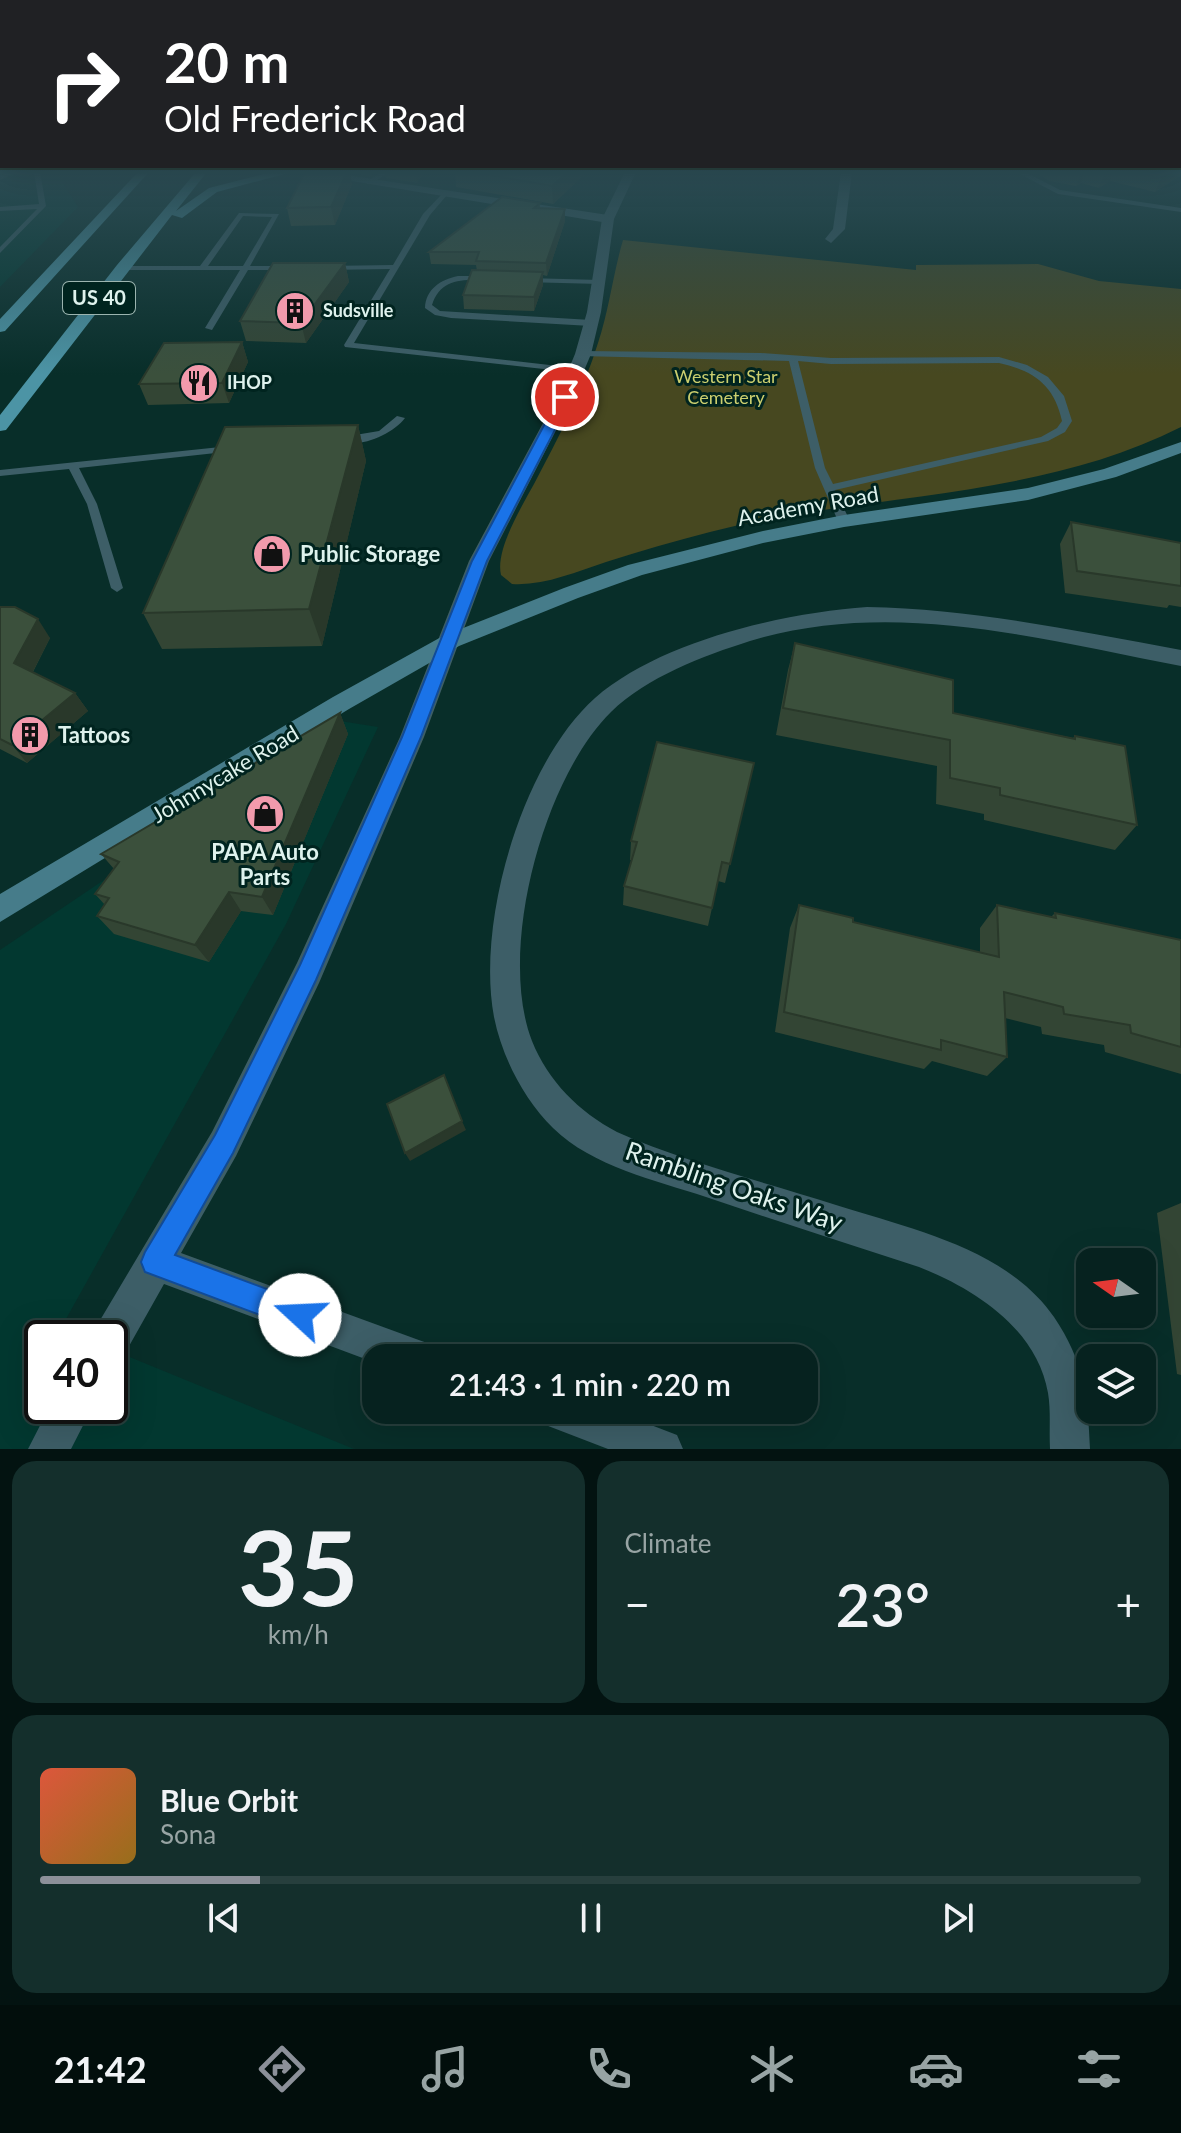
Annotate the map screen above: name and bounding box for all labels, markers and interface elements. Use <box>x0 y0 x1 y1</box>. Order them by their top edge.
text: 20 m <box>164 28 289 95</box>
icon: right <box>32 32 136 136</box>
text: Old Frederick Road <box>164 96 466 140</box>
road number: US 40 <box>63 282 135 314</box>
building icon: Sudsville <box>274 290 316 332</box>
place label: Sudsville <box>323 299 394 321</box>
restaurant icon: IHOP <box>178 362 220 404</box>
pin <box>531 363 599 431</box>
park label: Western Star Cemetery <box>674 365 778 408</box>
place label: IHOP <box>227 371 272 393</box>
icon: arrive <box>543 375 587 419</box>
street label: Academy Road <box>735 480 881 531</box>
shop icon: Public Storage <box>251 533 293 575</box>
place label: Public Storage <box>300 540 440 567</box>
building icon: Tattoos <box>9 714 51 756</box>
street label: Johnnycake Road <box>146 719 303 828</box>
place label: Tattoos <box>58 721 130 748</box>
shop icon: PAPA Auto Parts <box>244 793 286 835</box>
place label: PAPA Auto Parts <box>211 838 319 890</box>
street label: Rambling Oaks Way <box>621 1134 848 1238</box>
north arrow <box>1076 1248 1156 1328</box>
map controls <box>1076 1248 1156 1424</box>
position arrow <box>258 1273 342 1357</box>
speed limit sign: 40 <box>24 1320 128 1424</box>
button: layers <box>1076 1344 1156 1424</box>
text: 21:43 · 1 min · 220 m <box>449 1366 731 1402</box>
text: 35 <box>238 1503 359 1628</box>
text: Climate <box>625 1527 711 1559</box>
text: 23° <box>836 1568 930 1640</box>
text: − <box>625 1578 650 1630</box>
text: + <box>1115 1578 1141 1630</box>
text: km/h <box>268 1618 329 1650</box>
text: Blue Orbit <box>160 1782 298 1818</box>
text: Sona <box>160 1818 216 1850</box>
icon: previous <box>202 1896 246 1940</box>
icon: pause <box>569 1896 613 1940</box>
icon: next <box>936 1896 980 1940</box>
icon: directions <box>254 2041 310 2097</box>
icon: music <box>417 2041 473 2097</box>
icon: phone <box>581 2041 637 2097</box>
icon: climate <box>744 2041 800 2097</box>
icon: car <box>908 2041 964 2097</box>
icon: filters <box>1071 2041 1127 2097</box>
text: 21:42 <box>54 2047 147 2091</box>

